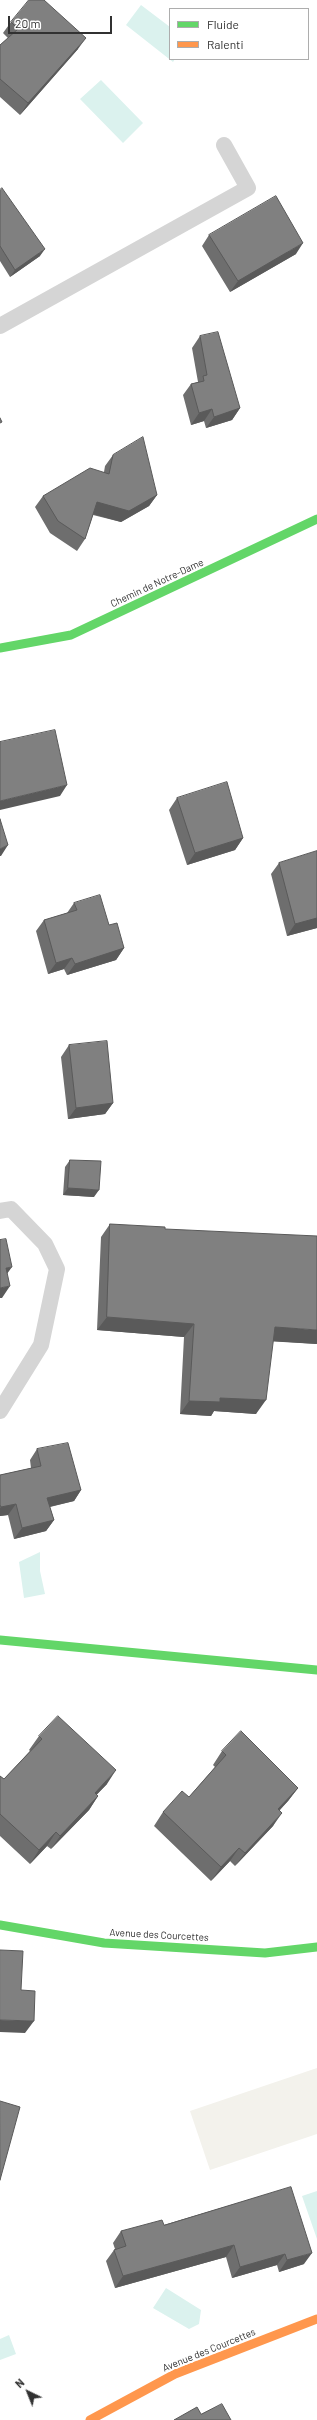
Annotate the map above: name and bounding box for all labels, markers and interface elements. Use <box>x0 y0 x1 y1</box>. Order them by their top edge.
scale bar <box>10 8 114 34</box>
legend <box>169 8 309 60</box>
text: 20 m <box>15 16 41 30</box>
text: Fluide <box>207 17 239 31</box>
text: Ralenti <box>207 37 244 51</box>
street label: Chemin de Notre-Dame <box>109 556 205 610</box>
street label: Avenue des Courcettes <box>109 1926 209 1944</box>
street label: Avenue des Courcettes <box>161 2326 257 2374</box>
north arrow <box>8 2372 48 2412</box>
text: N <box>12 2376 27 2390</box>

